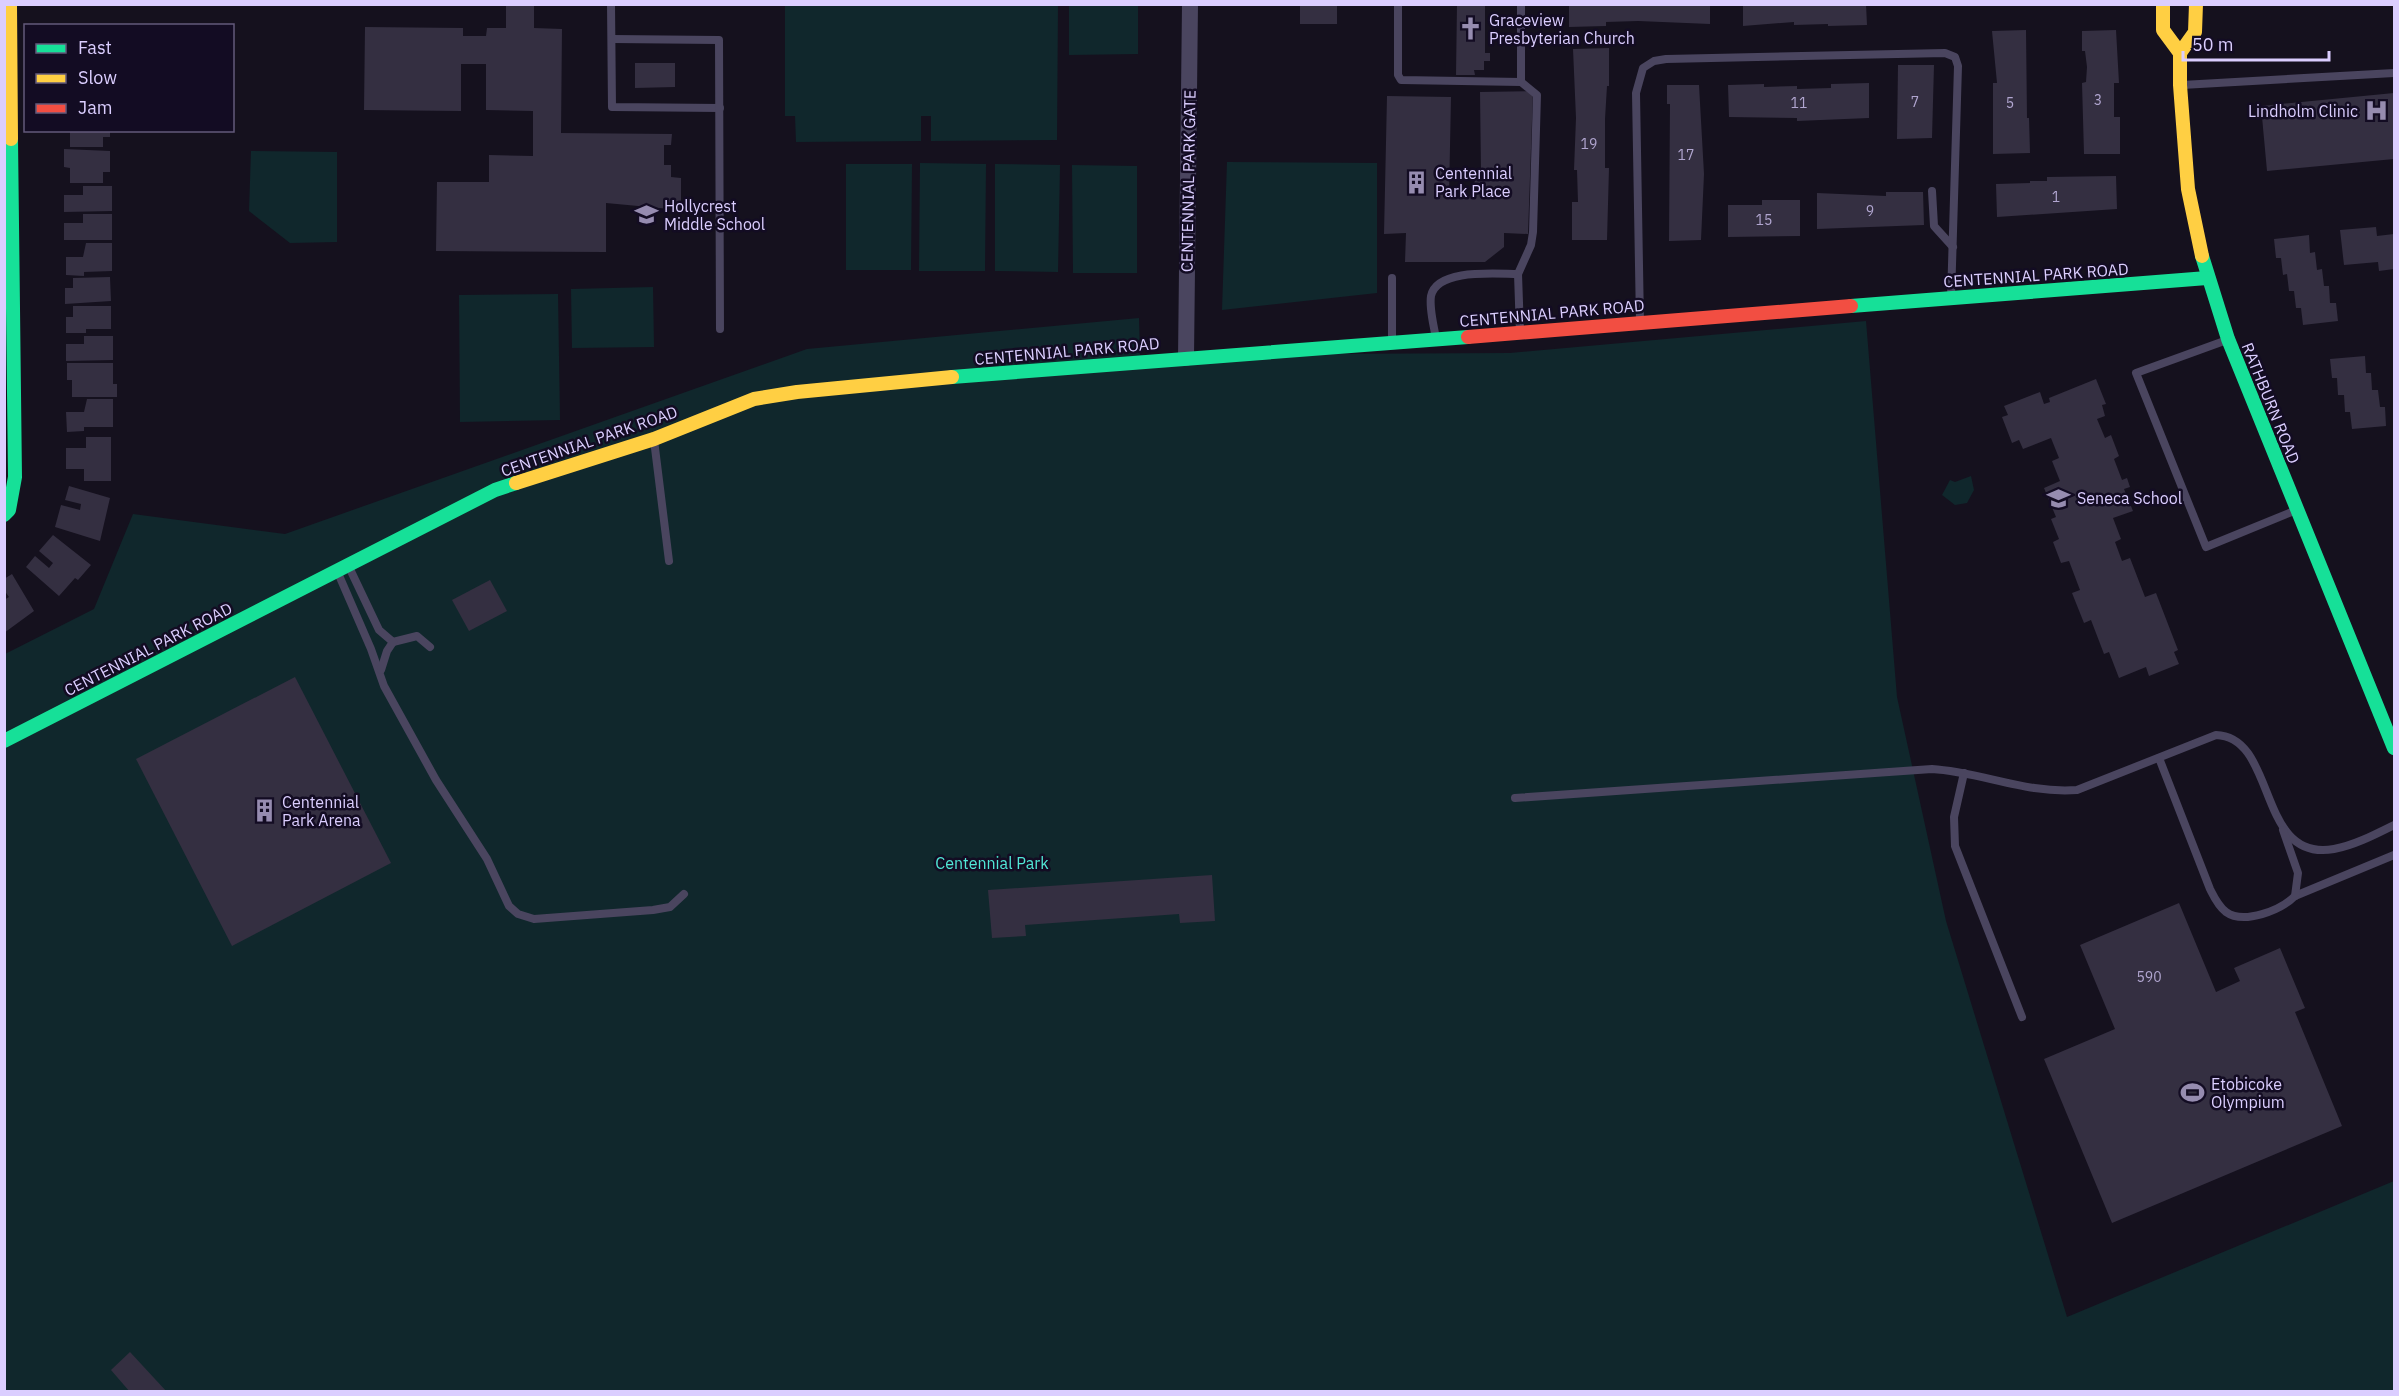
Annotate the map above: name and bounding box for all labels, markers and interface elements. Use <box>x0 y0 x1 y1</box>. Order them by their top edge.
place label: Graceview Presbyterian Church <box>1489 10 1635 48</box>
church icon: Graceview Presbyterian Church <box>1458 16 1484 42</box>
legend <box>24 24 234 132</box>
scale bar <box>2183 24 2328 62</box>
text: 50 m <box>2192 33 2234 56</box>
text: Fast <box>78 36 112 59</box>
text: Slow <box>78 66 117 89</box>
street label: CENTENNIAL PARK GATE <box>1176 90 1200 272</box>
house number: 3 <box>2094 91 2102 109</box>
house number: 7 <box>1911 93 1919 111</box>
house number: 11 <box>1791 94 1807 112</box>
house number: 5 <box>2006 94 2014 112</box>
text: Jam <box>78 96 113 119</box>
hospital icon: Lindholm Clinic <box>2363 98 2389 124</box>
place label: Lindholm Clinic <box>2248 101 2358 121</box>
house number: 19 <box>1581 135 1597 153</box>
house number: 17 <box>1678 146 1694 164</box>
place label: Centennial Park Place <box>1435 163 1512 201</box>
building icon: Centennial Park Place <box>1404 169 1430 195</box>
house number: 1 <box>2052 188 2060 206</box>
place label: Hollycrest Middle School <box>664 196 765 234</box>
school or university icon: Hollycrest Middle School <box>633 202 659 228</box>
house number: 9 <box>1866 202 1874 220</box>
house number: 15 <box>1756 211 1772 229</box>
street label: CENTENNIAL PARK ROAD <box>1943 259 2129 291</box>
street label: CENTENNIAL PARK ROAD <box>1459 295 1645 331</box>
street label: CENTENNIAL PARK ROAD <box>974 333 1160 369</box>
street label: RATHBURN ROAD <box>2238 340 2304 466</box>
street label: CENTENNIAL PARK ROAD <box>498 401 680 481</box>
school or university icon: Seneca School <box>2046 485 2072 511</box>
place label: Seneca School <box>2077 488 2182 508</box>
street label: CENTENNIAL PARK ROAD <box>61 598 235 700</box>
place label: Centennial Park Arena <box>282 792 361 830</box>
building icon: Centennial Park Arena <box>251 798 277 824</box>
park label: Centennial Park <box>935 853 1049 873</box>
house number: 590 <box>2136 968 2162 986</box>
place label: Etobicoke Olympium <box>2211 1074 2285 1112</box>
sports icon: Etobicoke Olympium <box>2180 1080 2206 1106</box>

